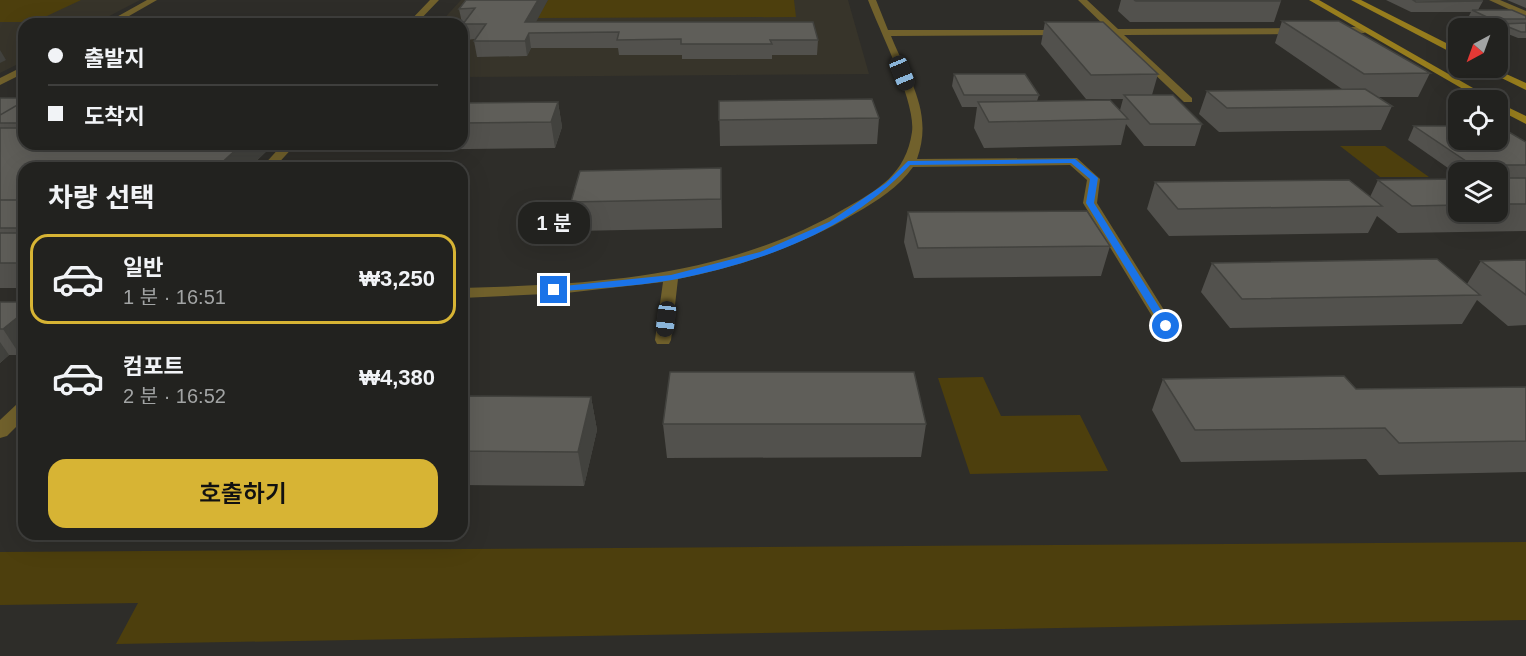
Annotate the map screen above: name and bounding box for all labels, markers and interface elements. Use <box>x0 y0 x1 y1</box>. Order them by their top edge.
north arrow <box>1448 18 1508 78</box>
map controls <box>1448 18 1508 222</box>
text: 출발지 <box>84 46 145 71</box>
car <box>887 53 917 93</box>
button: locate <box>1448 90 1508 150</box>
text: 도착지 <box>84 104 145 129</box>
button: layers <box>1448 162 1508 222</box>
text: 차량 선택 <box>48 183 155 213</box>
callout: 1 분 <box>518 203 590 245</box>
text: 1 분 <box>536 212 572 234</box>
icon: car <box>51 252 105 306</box>
text: 일반 <box>123 255 163 280</box>
text: ₩3,250 <box>359 266 435 291</box>
route end <box>540 276 567 303</box>
text: 1 분 · 16:51 <box>123 286 226 308</box>
car <box>655 300 677 338</box>
route start <box>1152 312 1179 339</box>
icon: car <box>51 351 105 405</box>
text: 컴포트 <box>123 354 184 379</box>
text: ₩4,380 <box>359 365 435 390</box>
text: 2 분 · 16:52 <box>123 385 226 407</box>
button: 호출하기 <box>48 459 438 528</box>

